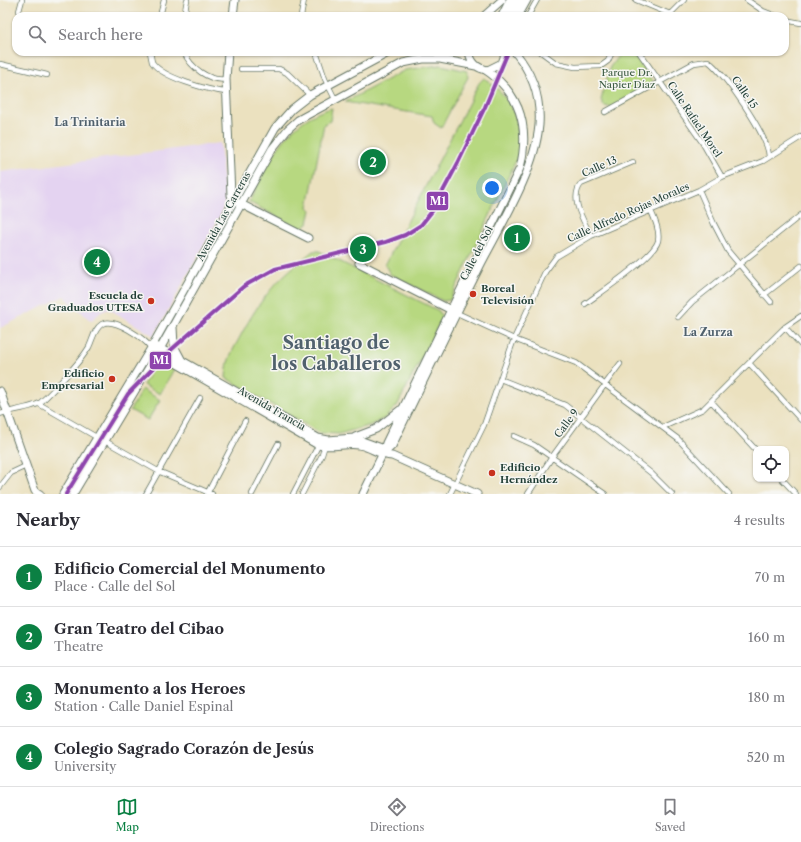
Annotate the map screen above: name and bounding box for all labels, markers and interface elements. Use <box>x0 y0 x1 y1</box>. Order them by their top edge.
search box <box>12 12 789 56</box>
icon: search <box>26 23 48 45</box>
text: Search here <box>58 25 143 44</box>
park label: Parque Dr. Napier Díaz <box>599 66 655 91</box>
street label: Calle 15 <box>729 73 760 111</box>
street label: Calle Rafael Morel <box>664 79 725 160</box>
district label: La Trinitaria <box>54 115 126 129</box>
pin: 2 <box>360 147 386 177</box>
street label: Calle 13 <box>580 153 619 180</box>
street label: Avenida Las Carreras <box>193 169 253 264</box>
your location <box>482 178 502 198</box>
street label: Calle Alfredo Rojas Morales <box>565 180 691 245</box>
line badge: M1 <box>426 191 449 211</box>
text: M1 <box>430 194 446 208</box>
pin: 1 <box>504 223 530 253</box>
street label: Calle del Sol <box>457 224 496 283</box>
pin: 3 <box>350 234 376 264</box>
pin: 4 <box>84 247 110 277</box>
place label: Boreal Televisión <box>481 282 534 307</box>
place label: Escuela de Graduados UTESA <box>48 289 143 314</box>
marker: Boreal Televisión <box>468 289 478 299</box>
marker: Escuela de Graduados UTESA <box>146 296 156 306</box>
district label: La Zurza <box>683 325 733 339</box>
district label: Santiago de los Caballeros <box>271 332 401 375</box>
line badge: M1 <box>149 351 172 370</box>
text: M1 <box>153 353 169 367</box>
place label: Edificio Empresarial <box>41 367 104 392</box>
marker: Edificio Empresarial <box>107 374 117 384</box>
street label: Avenida Francia <box>235 383 309 434</box>
street label: Calle 9 <box>551 406 582 440</box>
map controls <box>753 446 789 482</box>
button: locate <box>753 446 789 482</box>
place label: Edificio Hernández <box>500 461 558 486</box>
marker: Edificio Hernández <box>487 468 497 478</box>
text: Nearby <box>16 510 80 530</box>
text: 4 results <box>734 512 785 528</box>
text: Edificio Comercial del Monumento <box>54 559 325 578</box>
text: 1 <box>26 569 32 585</box>
text: 70 m <box>755 569 785 585</box>
text: Place · Calle del Sol <box>54 578 175 594</box>
text: Gran Teatro del Cibao <box>54 619 224 638</box>
text: 2 <box>25 629 33 645</box>
text: 160 m <box>748 629 785 645</box>
text: Theatre <box>54 638 103 654</box>
text: Monumento a los Heroes <box>54 679 246 698</box>
text: 3 <box>25 689 33 705</box>
text: 180 m <box>748 689 785 705</box>
text: Station · Calle Daniel Espinal <box>54 698 233 714</box>
text: Colegio Sagrado Corazón de Jesús <box>54 739 314 758</box>
text: 4 <box>25 749 33 765</box>
text: 520 m <box>747 749 785 765</box>
text: University <box>54 758 117 774</box>
tab: Map <box>115 796 139 834</box>
tab: Directions <box>370 796 424 834</box>
tab: Saved <box>655 796 686 834</box>

